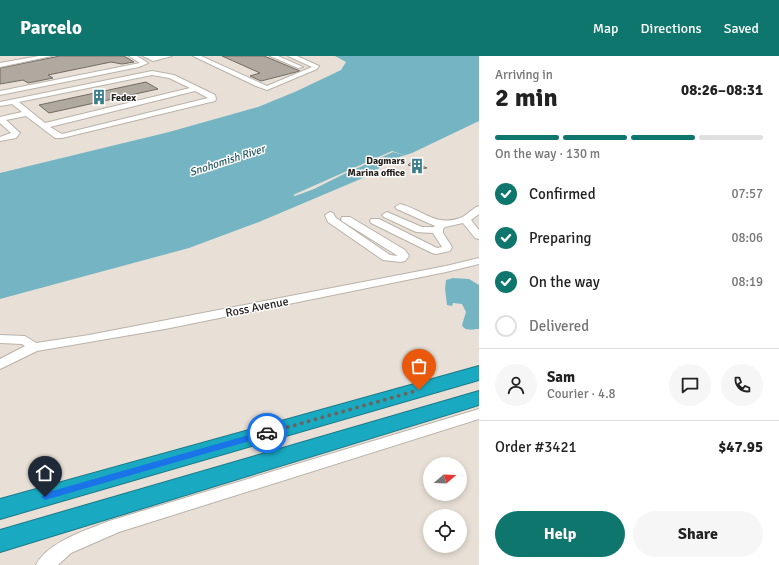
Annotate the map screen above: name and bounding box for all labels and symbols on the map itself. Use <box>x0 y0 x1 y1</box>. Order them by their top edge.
building icon: Fedex <box>90 88 108 106</box>
place label: Fedex <box>111 92 136 104</box>
water label: Snohomish River <box>188 142 268 179</box>
place label: Dagmars Marina office <box>348 155 406 179</box>
building icon: Dagmars Marina office <box>408 157 426 175</box>
street label: Ross Avenue <box>224 294 290 321</box>
pin <box>402 349 436 390</box>
courier <box>247 413 287 453</box>
pin <box>28 456 62 497</box>
north arrow <box>423 457 467 501</box>

